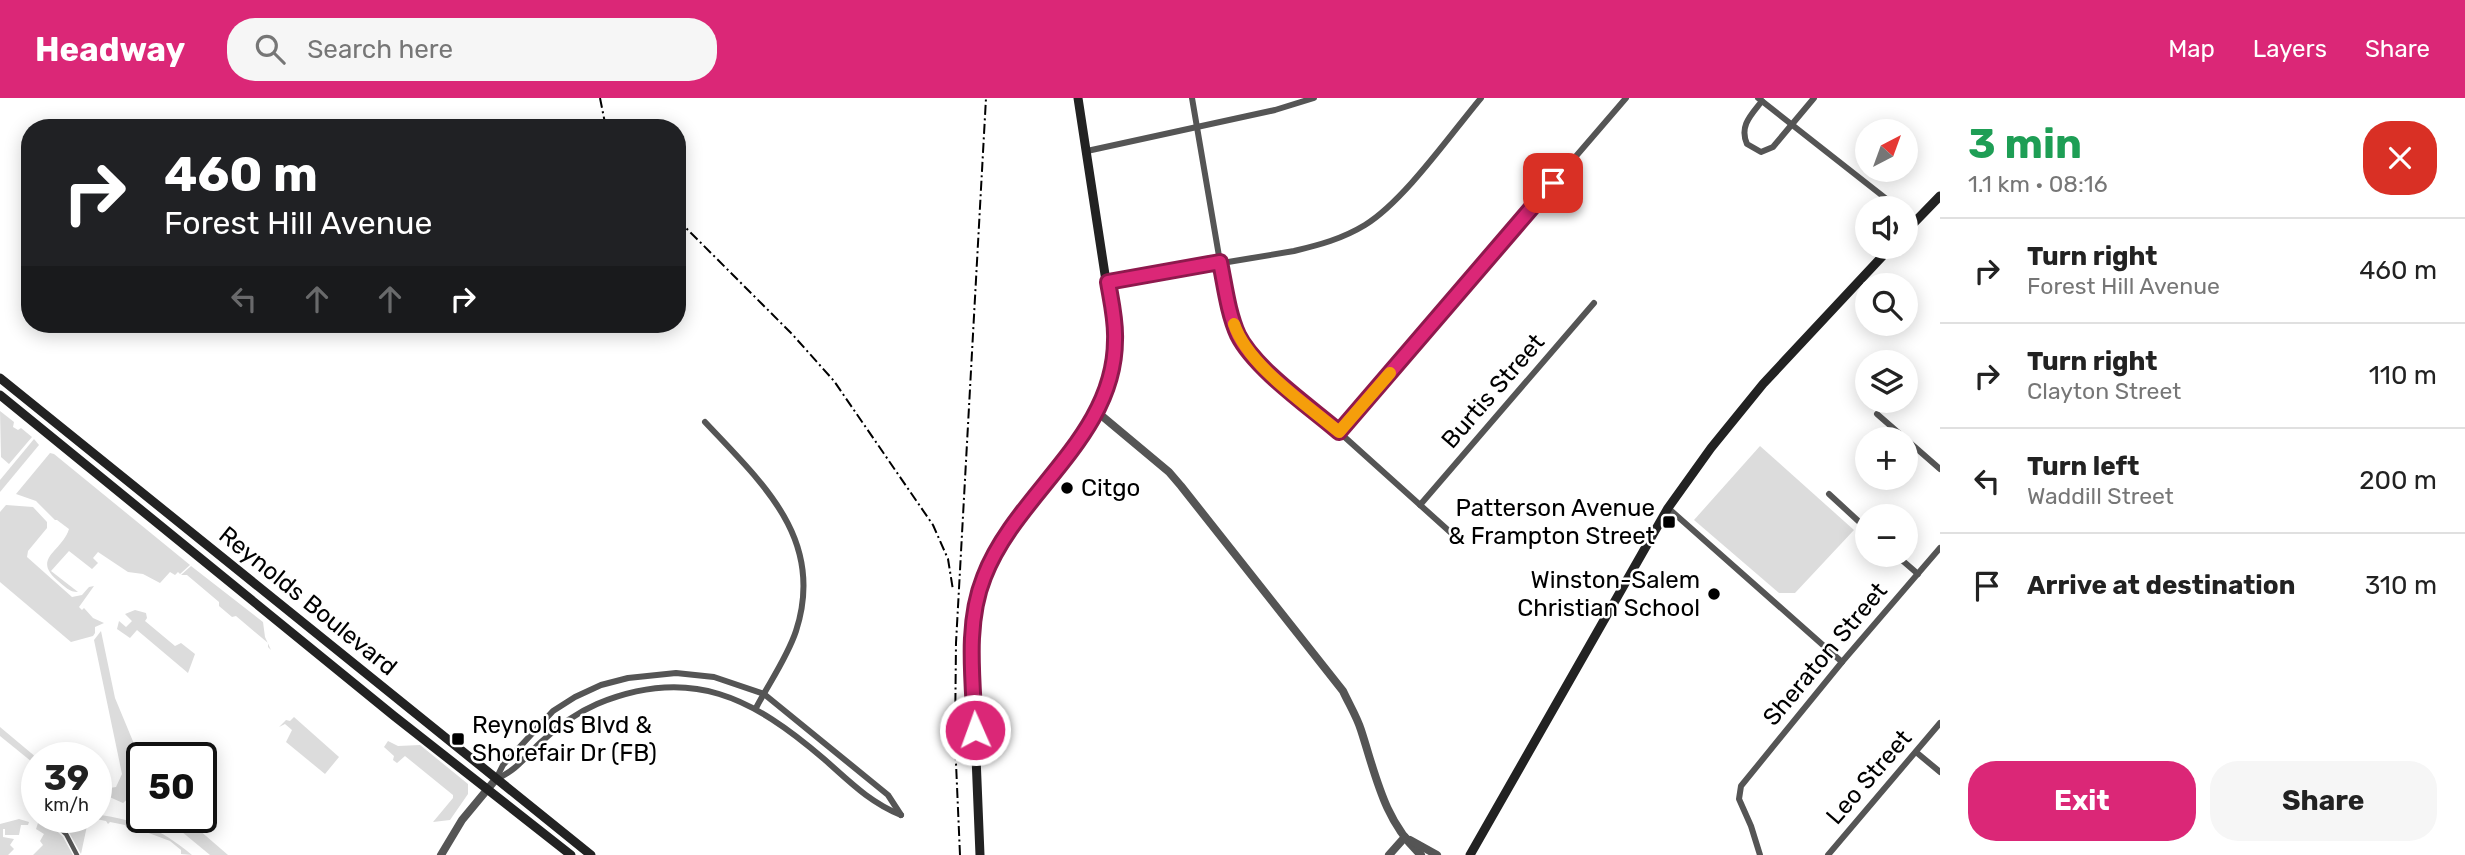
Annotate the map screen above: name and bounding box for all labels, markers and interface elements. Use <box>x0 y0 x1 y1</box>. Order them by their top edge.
search box <box>227 18 717 81</box>
text: Headway <box>35 30 185 69</box>
icon: search <box>251 30 289 68</box>
text: Search here <box>307 34 453 65</box>
text: Map <box>2168 35 2215 63</box>
text: Layers <box>2253 35 2327 63</box>
text: Share <box>2365 35 2430 63</box>
north arrow <box>1855 119 1918 182</box>
map controls <box>1855 119 1918 567</box>
text: 3 min <box>1968 119 2082 169</box>
button: close <box>2363 121 2437 195</box>
text: 460 m <box>164 145 318 203</box>
icon: right <box>49 147 140 238</box>
pin <box>1523 153 1583 213</box>
icon: arrive <box>1534 164 1572 202</box>
text: 1.1 km · 08:16 <box>1968 170 2108 198</box>
button: sound <box>1855 196 1918 259</box>
text: Forest Hill Avenue <box>164 204 432 242</box>
text: Turn right <box>2027 241 2157 272</box>
icon: right <box>1968 252 2006 290</box>
text: 460 m <box>2359 255 2437 286</box>
text: Forest Hill Avenue <box>2027 272 2220 300</box>
button: search <box>1855 273 1918 336</box>
icon: left <box>225 280 263 318</box>
icon: ahead <box>298 280 336 318</box>
icon: ahead <box>371 280 409 318</box>
icon: right <box>444 280 482 318</box>
street label: Burtis Street <box>1436 328 1550 454</box>
text: Turn right <box>2027 346 2157 377</box>
button: layers <box>1855 350 1918 413</box>
icon: right <box>1968 357 2006 395</box>
text: 110 m <box>2369 360 2437 391</box>
text: Clayton Street <box>2027 377 2181 405</box>
button: + <box>1855 427 1918 490</box>
text: Turn left <box>2027 451 2139 482</box>
icon: left <box>1968 462 2006 500</box>
text: 200 m <box>2359 465 2437 496</box>
place label: Citgo <box>1081 474 1140 502</box>
marker: Citgo <box>1059 480 1075 496</box>
text: Waddill Street <box>2027 482 2174 510</box>
place label: Patterson Avenue & Frampton Street <box>1448 494 1655 550</box>
button: − <box>1855 504 1918 567</box>
marker: Patterson Avenue & Frampton Street <box>1661 514 1677 530</box>
street label: Reynolds Boulevard <box>213 521 403 681</box>
place label: Winston-Salem Christian School <box>1517 566 1700 622</box>
icon: arrive <box>1968 567 2006 605</box>
text: Arrive at destination <box>2027 570 2295 601</box>
text: 310 m <box>2365 570 2437 601</box>
street label: Sheraton Street <box>1757 577 1893 731</box>
marker: Winston-Salem Christian School <box>1706 586 1722 602</box>
position arrow <box>938 693 1012 767</box>
place label: Reynolds Blvd & Shorefair Dr (FB) <box>472 711 657 767</box>
street label: Leo Street <box>1820 724 1918 830</box>
marker: Reynolds Blvd & Shorefair Dr (FB) <box>450 731 466 747</box>
speed limit sign: 50 <box>126 742 217 833</box>
text: 39 <box>44 757 89 799</box>
button: Exit <box>1968 761 2196 841</box>
button: Share <box>2210 761 2437 841</box>
text: km/h <box>44 794 89 816</box>

